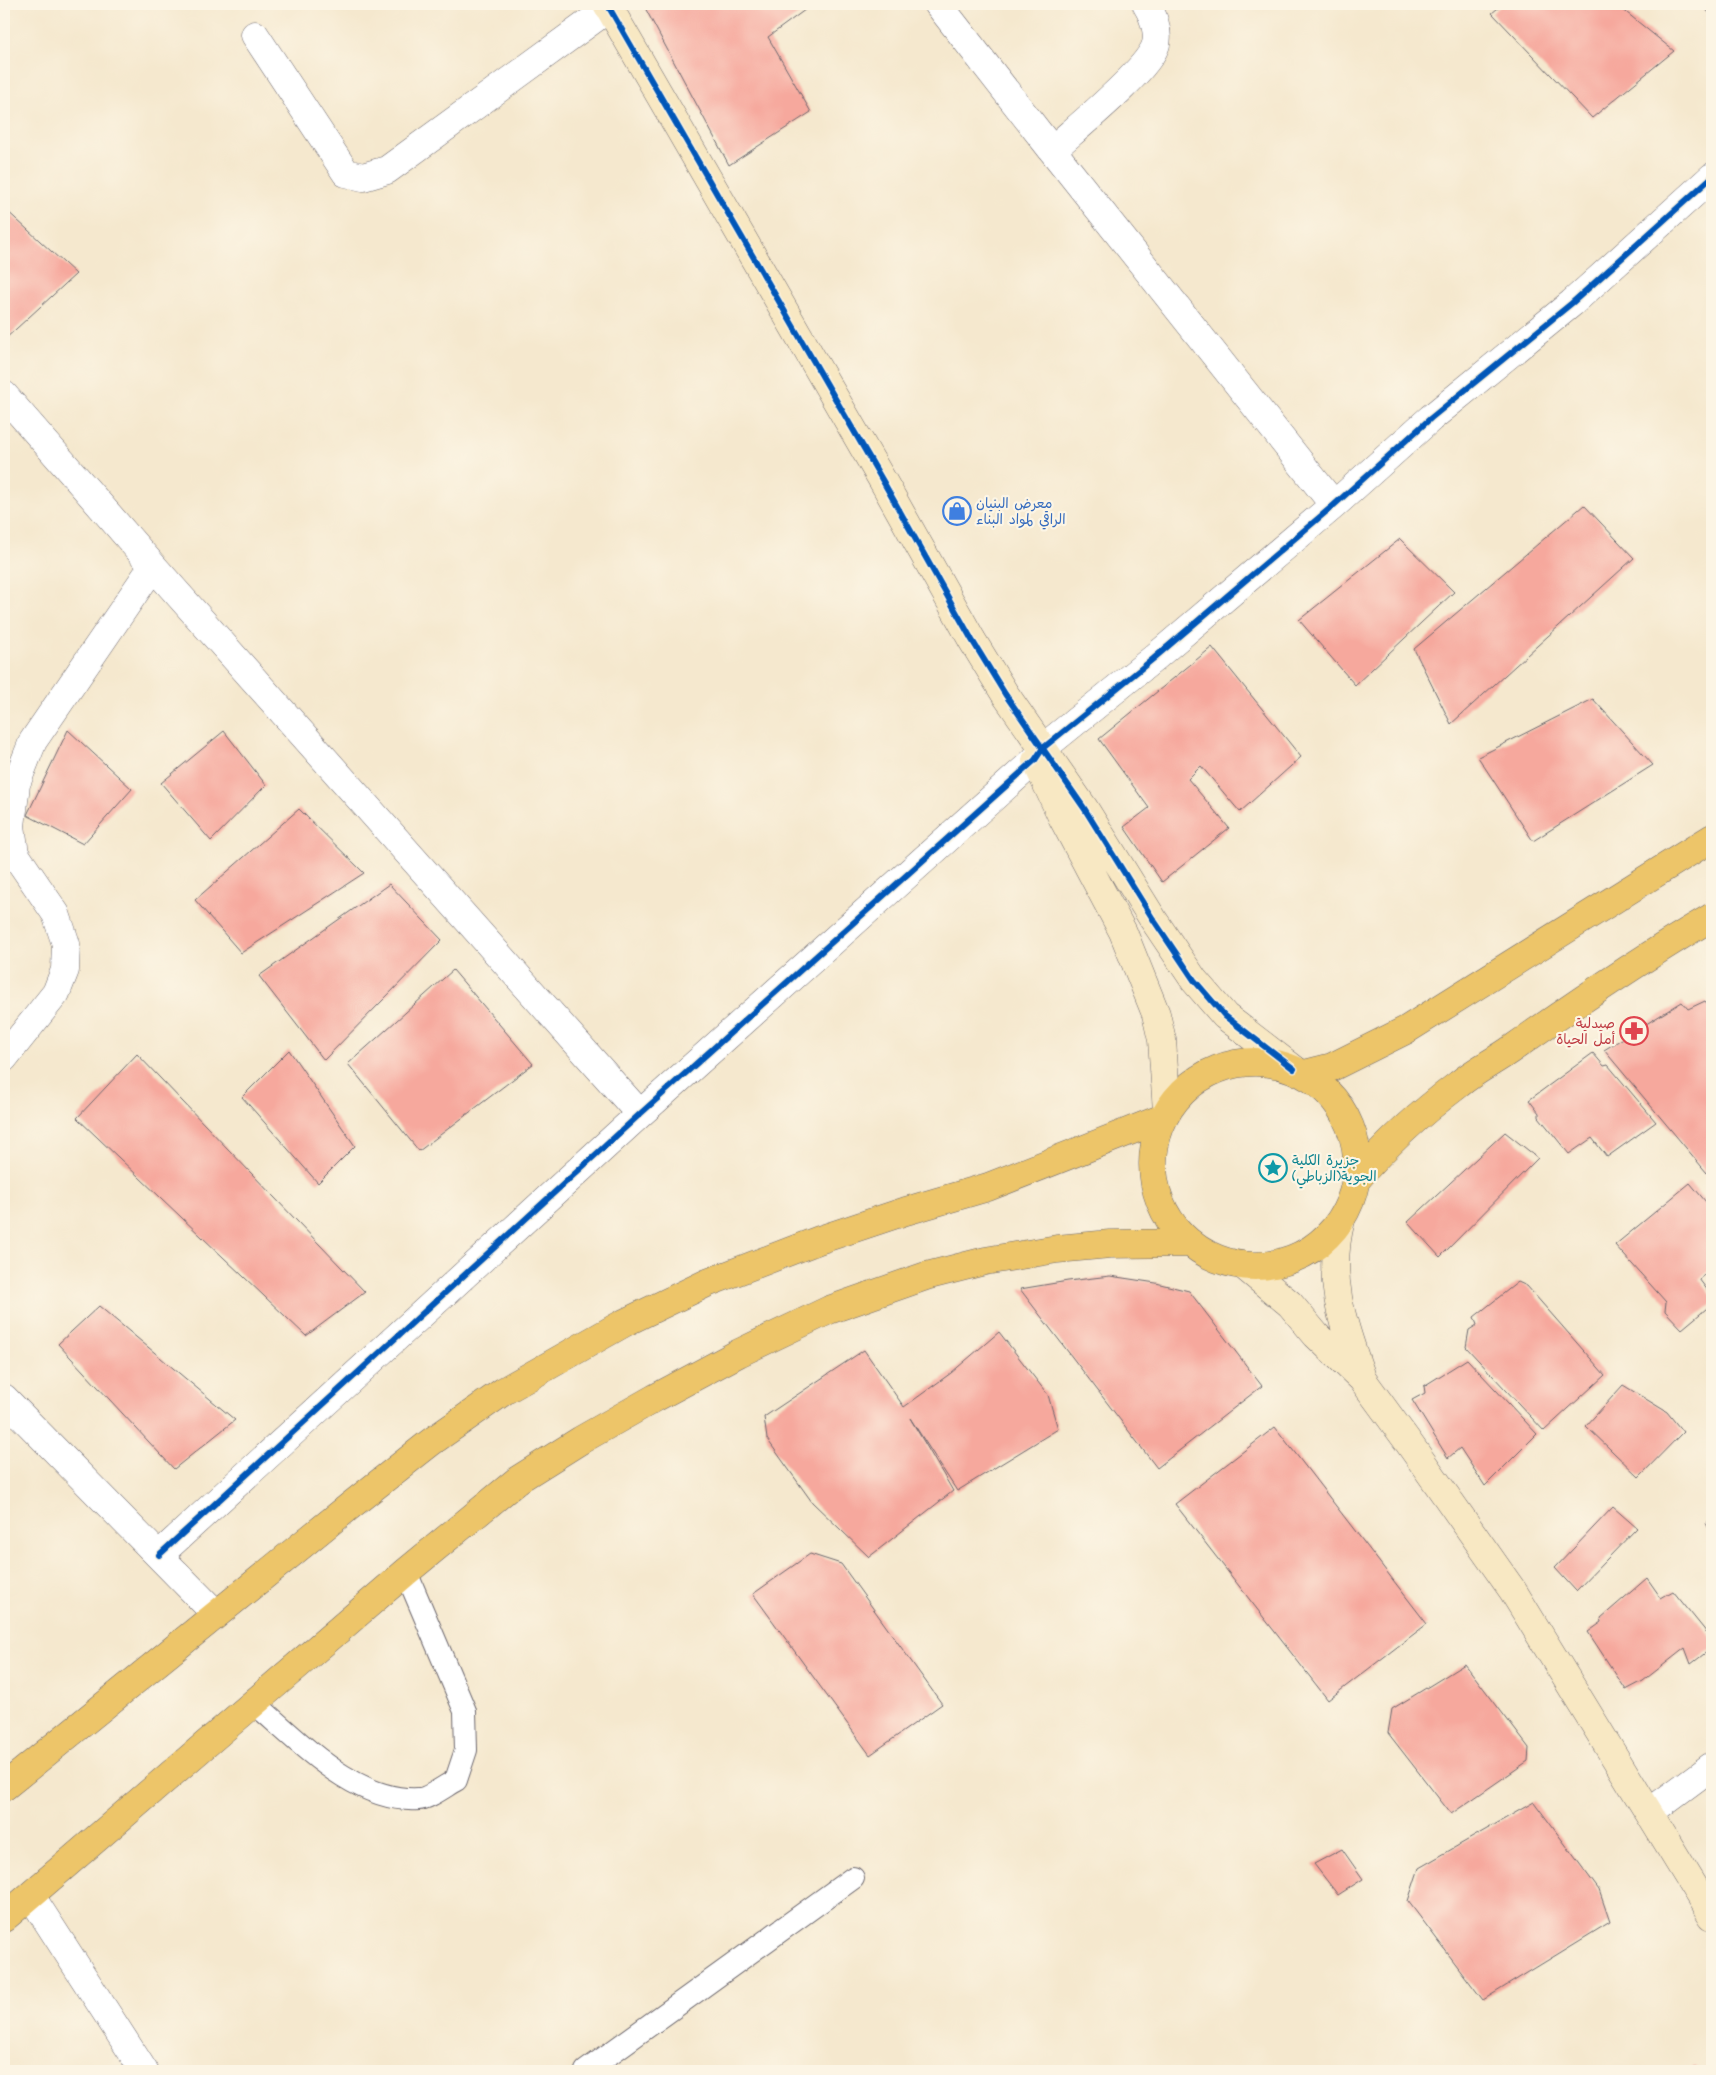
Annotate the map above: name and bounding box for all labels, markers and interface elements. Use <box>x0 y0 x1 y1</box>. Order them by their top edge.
place label: معرض البنيان الراقي لمواد البناء <box>976 494 1066 530</box>
shop icon: معرض البنيان الراقي لمواد البناء <box>942 496 972 526</box>
place label: صيدلية أمل الحياة <box>1556 1014 1616 1050</box>
pharmacy icon: صيدلية أمل الحياة <box>1619 1016 1649 1046</box>
place label: جزيرة الكلية الجوية(الزباطي) <box>1292 1151 1377 1189</box>
place icon: جزيرة الكلية الجوية(الزباطي) <box>1258 1153 1288 1183</box>

